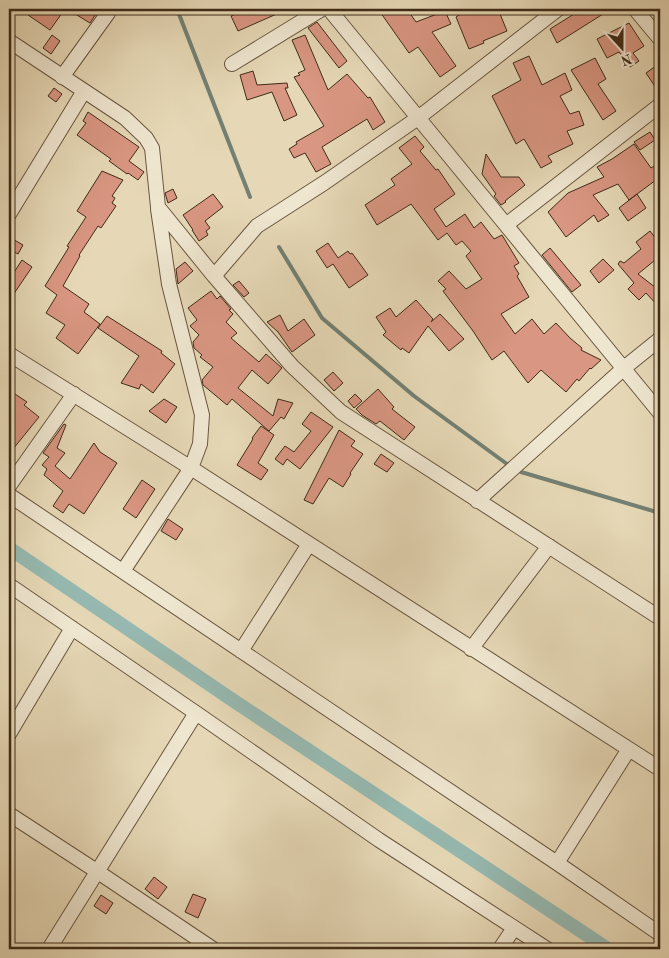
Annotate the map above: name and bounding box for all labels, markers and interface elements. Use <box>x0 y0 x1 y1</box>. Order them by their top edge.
north arrow <box>596 22 646 72</box>
text: N <box>619 51 634 68</box>

